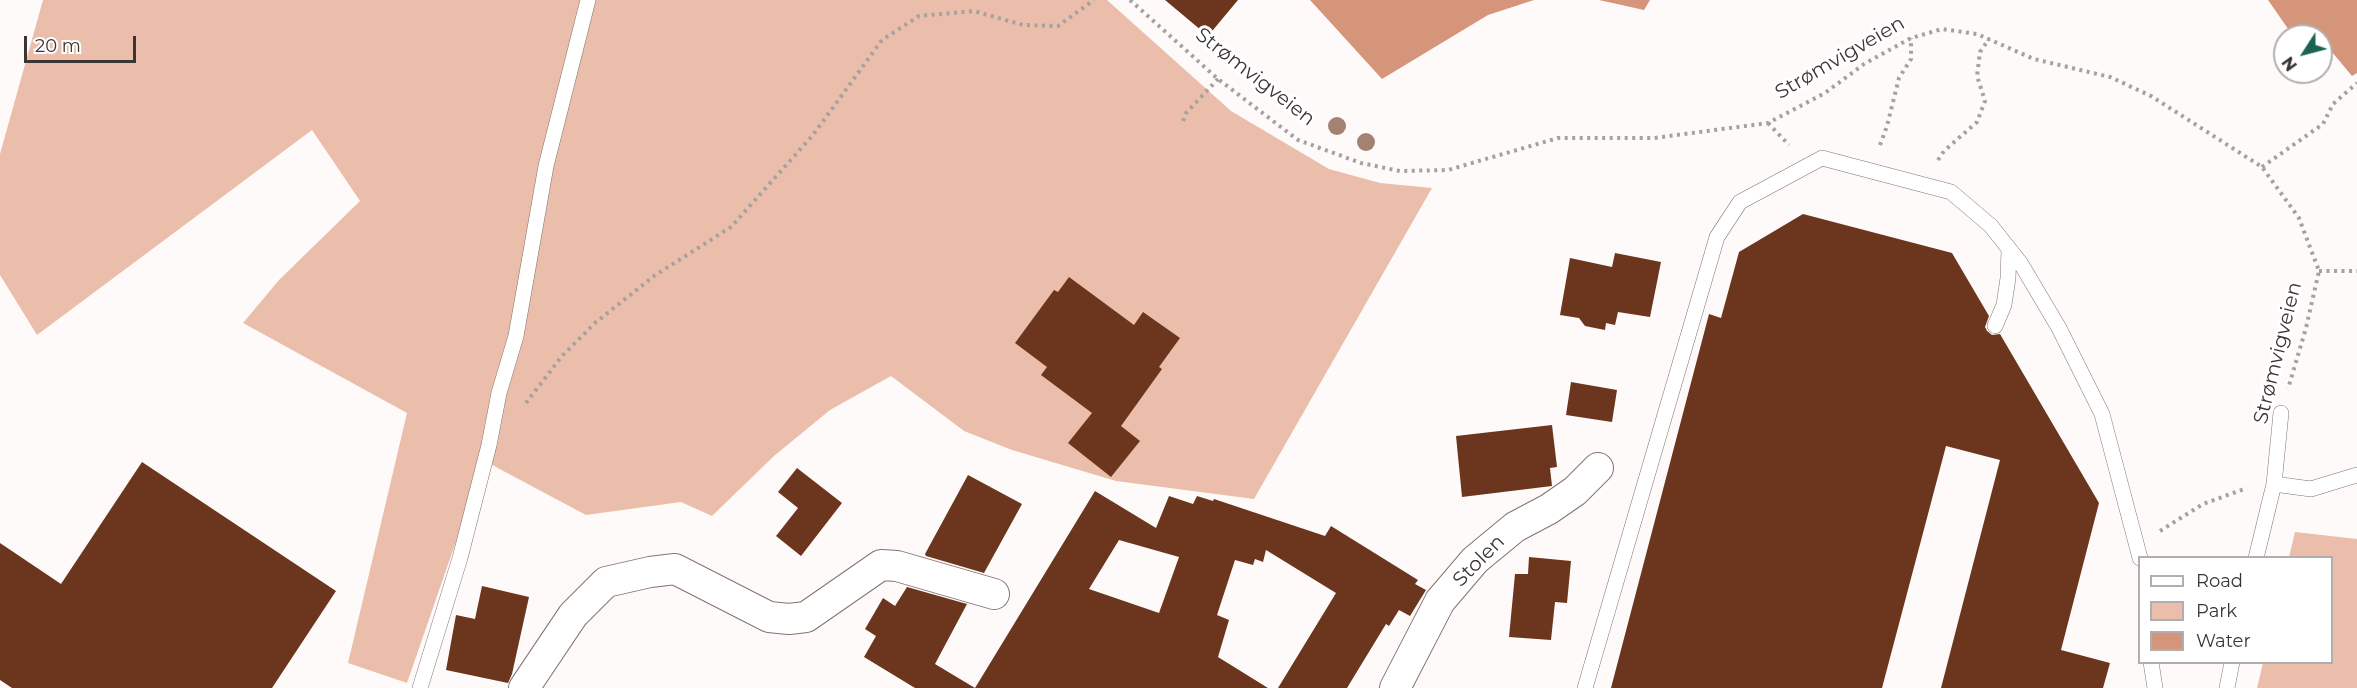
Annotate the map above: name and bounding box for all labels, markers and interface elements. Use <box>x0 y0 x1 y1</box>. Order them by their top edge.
street label: Strømvigveien <box>1771 11 1909 105</box>
street label: Strømvigveien <box>1190 23 1320 131</box>
scale bar <box>27 24 140 62</box>
north arrow <box>2273 24 2333 84</box>
text: 20 m <box>35 35 81 57</box>
text: N <box>2278 53 2301 75</box>
street label: Strømvigveien <box>2249 280 2307 426</box>
street label: Stolen <box>1448 530 1510 592</box>
legend <box>2138 556 2333 664</box>
text: Road <box>2196 570 2243 592</box>
text: Park <box>2196 600 2237 622</box>
text: Water <box>2196 630 2251 652</box>

